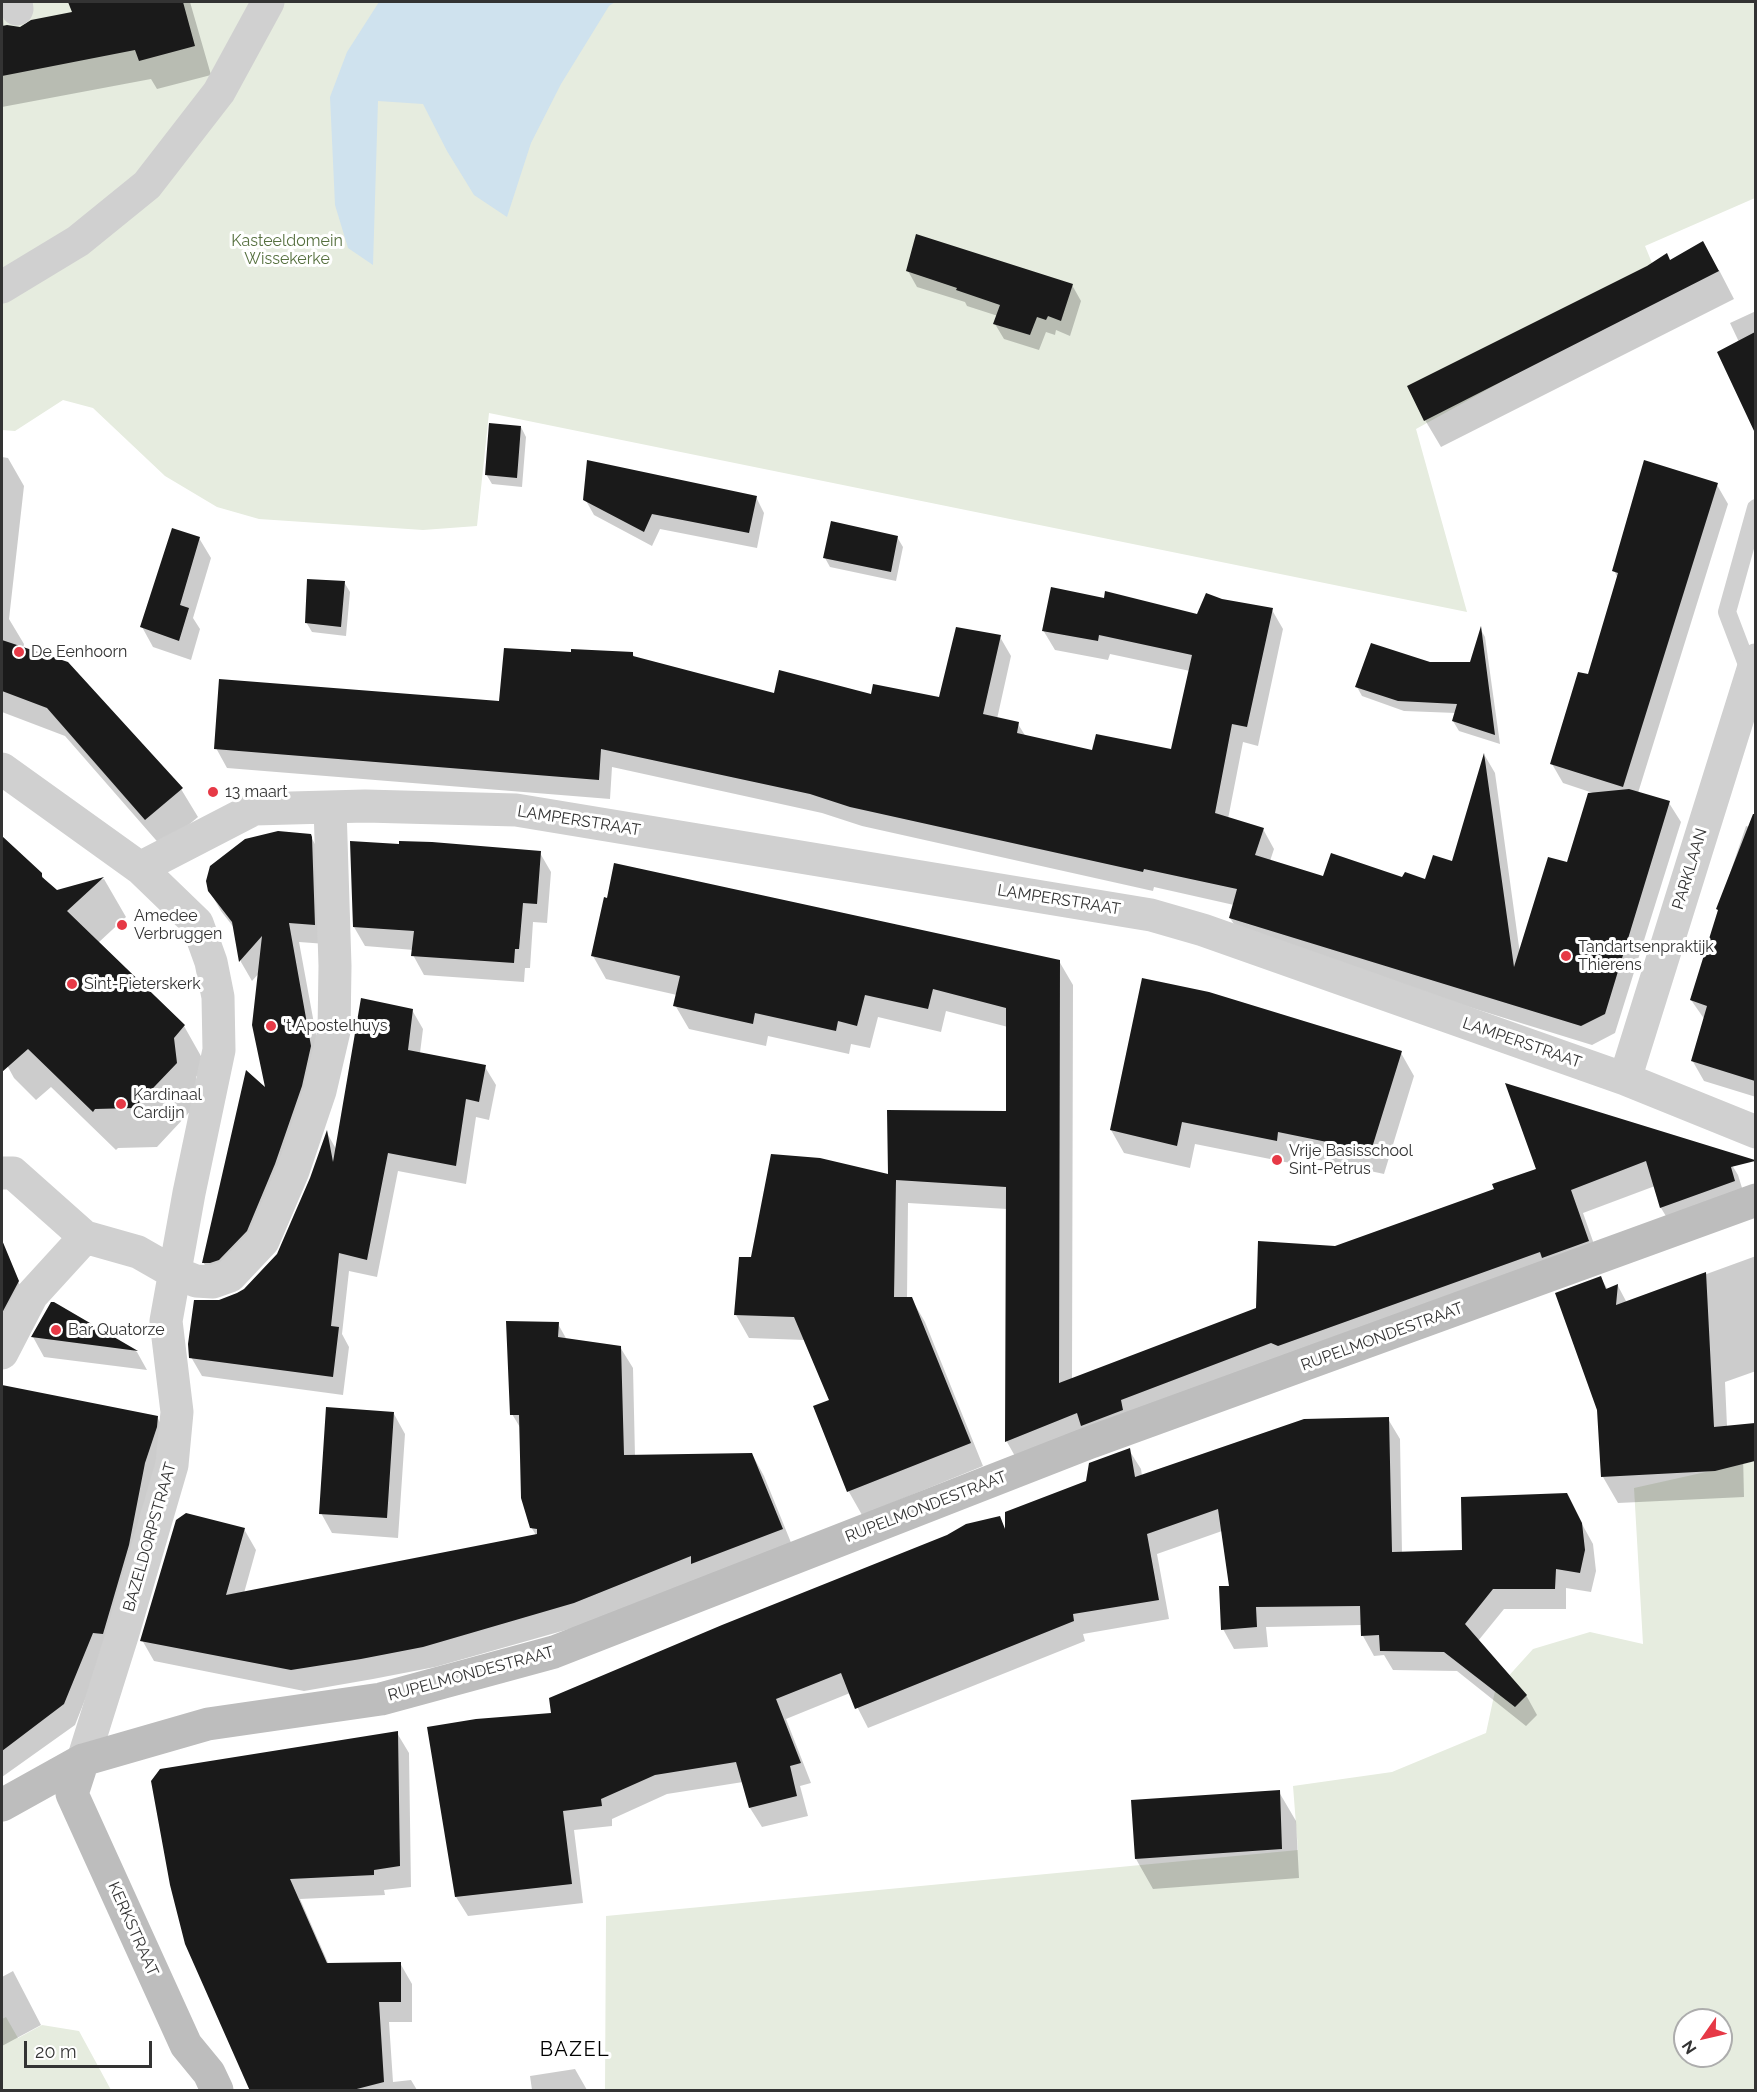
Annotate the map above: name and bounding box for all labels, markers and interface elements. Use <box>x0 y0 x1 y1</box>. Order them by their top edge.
park label: Kasteeldomein Wissekerke <box>231 231 343 269</box>
place label: De Eenhoorn <box>31 642 127 662</box>
marker: De Eenhoorn <box>12 645 26 659</box>
place label: 13 maart <box>225 782 288 802</box>
marker: 13 maart <box>206 785 220 799</box>
street label: LAMPERSTRAAT <box>516 802 642 840</box>
street label: PARKLAAN <box>1669 826 1711 912</box>
street label: LAMPERSTRAAT <box>996 881 1122 919</box>
place label: Amedee Verbruggen <box>134 906 222 944</box>
marker: Amedee Verbruggen <box>115 918 129 932</box>
place label: Tandartsenpraktijk Thierens <box>1578 937 1714 975</box>
marker: Tandartsenpraktijk Thierens <box>1559 949 1573 963</box>
place label: Sint-Pieterskerk <box>84 974 201 994</box>
marker: Sint-Pieterskerk <box>65 977 79 991</box>
street label: LAMPERSTRAAT <box>1460 1014 1584 1072</box>
place label: 't Apostelhuys <box>283 1016 388 1036</box>
marker: 't Apostelhuys <box>264 1019 278 1033</box>
place label: Kardinaal Cardijn <box>133 1085 202 1123</box>
marker: Kardinaal Cardijn <box>114 1097 128 1111</box>
place label: Vrije Basisschool Sint-Petrus <box>1289 1141 1413 1179</box>
marker: Vrije Basisschool Sint-Petrus <box>1270 1153 1284 1167</box>
street label: RUPELMONDESTRAAT <box>1298 1299 1466 1375</box>
place label: Bar Quatorze <box>68 1320 165 1340</box>
marker: Bar Quatorze <box>49 1323 63 1337</box>
street label: BAZELDORPSTRAAT <box>119 1460 181 1614</box>
street label: RUPELMONDESTRAAT <box>843 1467 1009 1547</box>
street label: RUPELMONDESTRAAT <box>386 1643 556 1705</box>
street label: KERKSTRAAT <box>104 1879 162 1979</box>
north arrow <box>1673 2008 1733 2068</box>
scale bar <box>27 2029 154 2067</box>
text: N <box>1678 2037 1701 2058</box>
district label: BAZEL <box>540 2038 610 2062</box>
text: 20 m <box>35 2041 77 2062</box>

